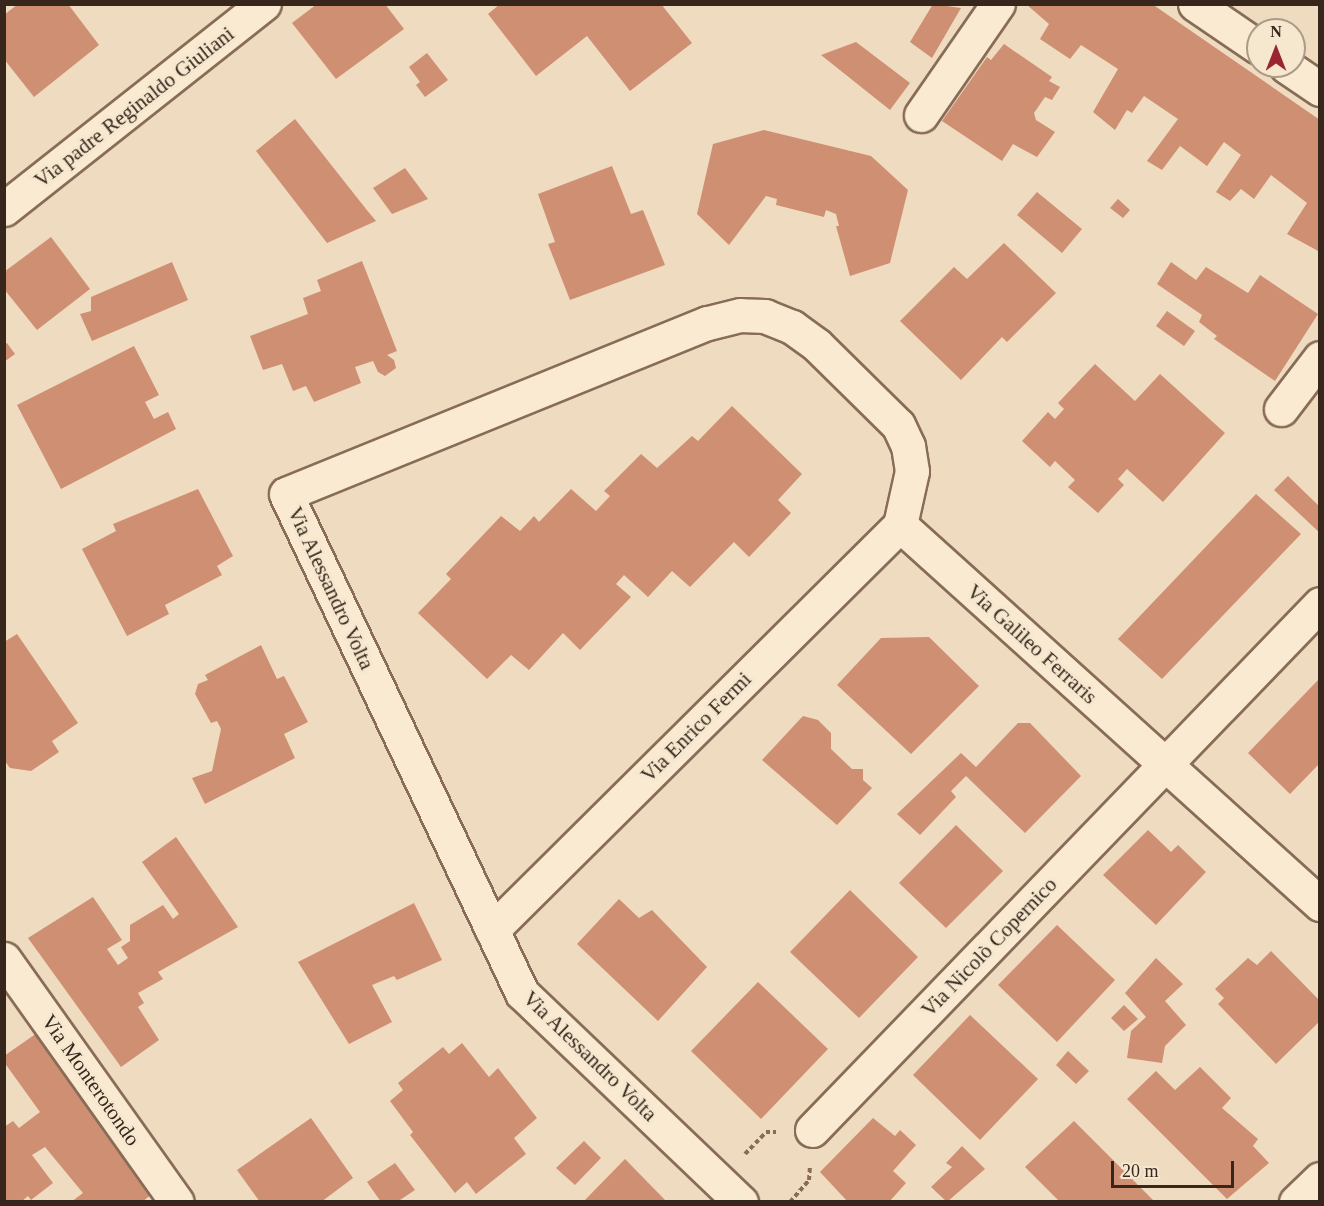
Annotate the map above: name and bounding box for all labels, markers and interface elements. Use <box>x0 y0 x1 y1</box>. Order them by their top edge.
north arrow <box>1246 18 1306 78</box>
street label: Via padre Reginaldo Giuliani <box>29 21 239 193</box>
text: N <box>1270 23 1282 40</box>
street label: Via Alessandro Volta <box>282 502 380 674</box>
street label: Via Galileo Ferraris <box>962 579 1102 709</box>
street label: Via Enrico Fermi <box>636 667 756 787</box>
street label: Via Nicolò Copernico <box>916 872 1062 1022</box>
street label: Via Alessandro Volta <box>517 985 663 1127</box>
street label: Via Monterotondo <box>36 1010 146 1150</box>
scale bar <box>1114 1149 1237 1187</box>
text: 20 m <box>1122 1161 1159 1181</box>

